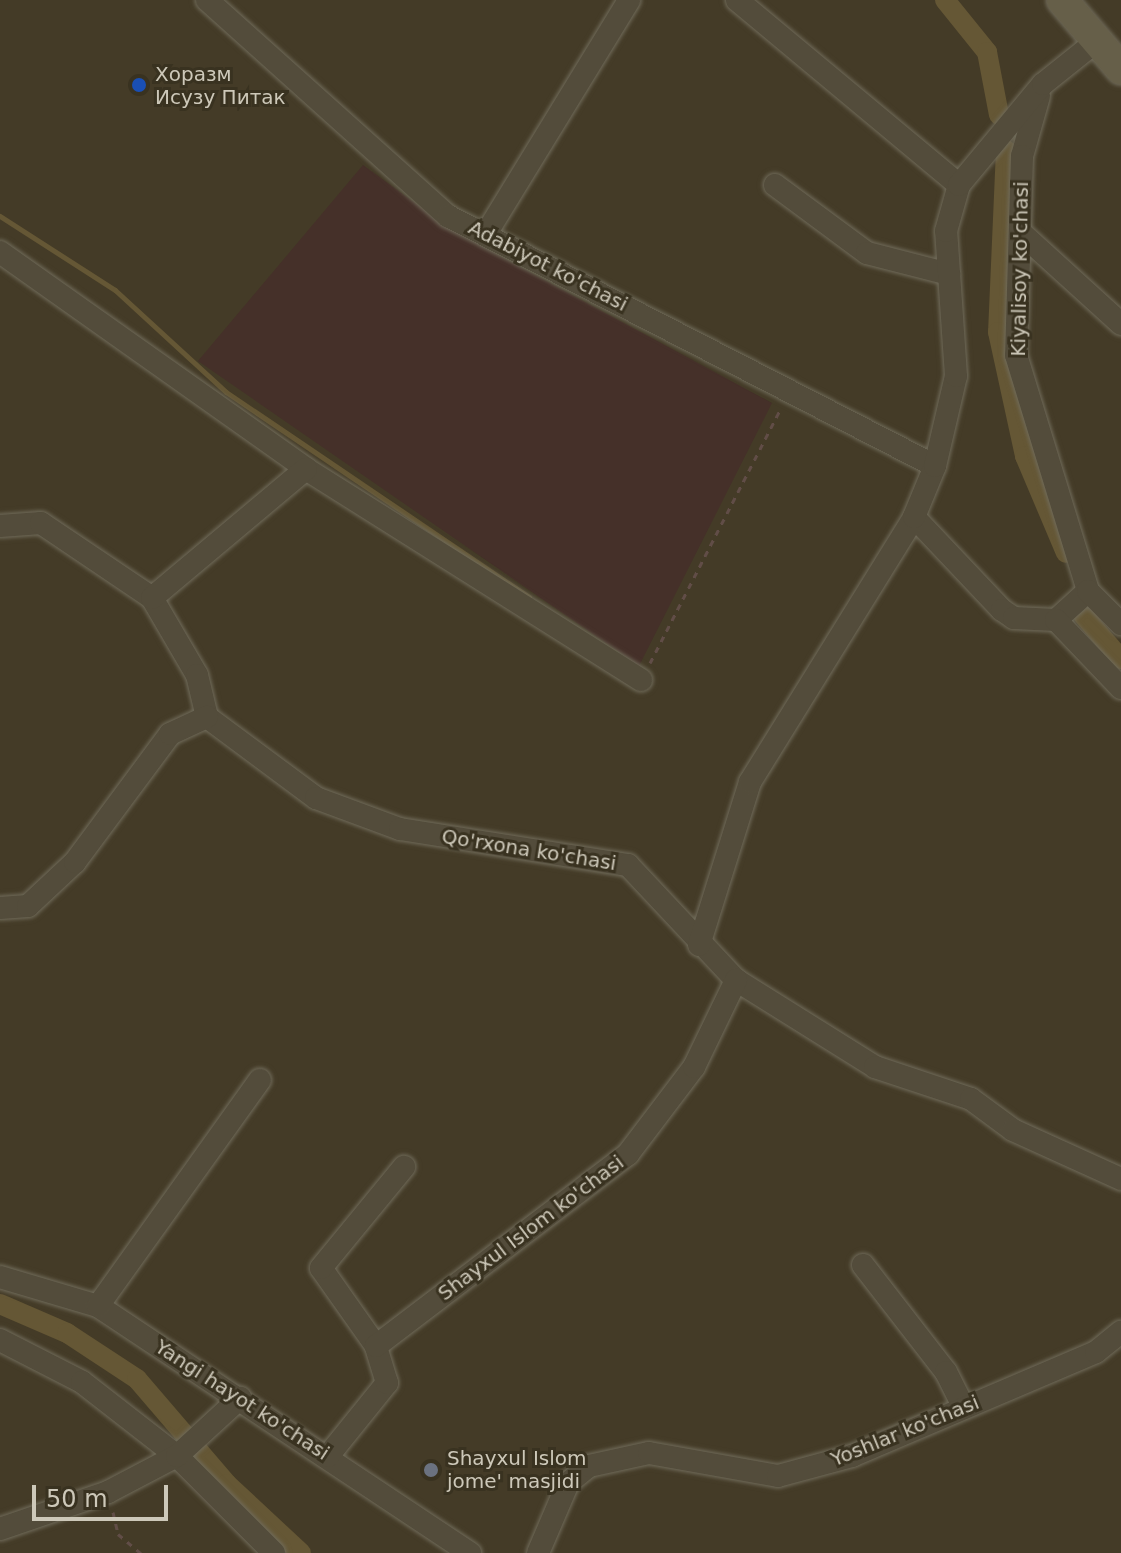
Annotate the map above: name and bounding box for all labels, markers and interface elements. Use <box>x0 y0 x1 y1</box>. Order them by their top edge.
place label: Хоразм Исузу Питак <box>155 62 286 109</box>
marker: Хоразм Исузу Питак <box>130 76 148 94</box>
street label: Kiyalisoy ko'chasi <box>1006 181 1034 357</box>
street label: Adabiyot ko'chasi <box>464 216 632 316</box>
street label: Qo'rxona ko'chasi <box>440 824 618 876</box>
street label: Shayxul Islom ko'chasi <box>433 1150 629 1306</box>
street label: Yangi hayot ko'chasi <box>150 1335 334 1465</box>
street label: Yoshlar ko'chasi <box>827 1390 983 1472</box>
place label: Shayxul Islom jome' masjidi <box>447 1446 586 1493</box>
marker: Shayxul Islom jome' masjidi <box>422 1461 440 1479</box>
scale bar <box>36 1469 172 1519</box>
text: 50 m <box>46 1485 108 1513</box>

